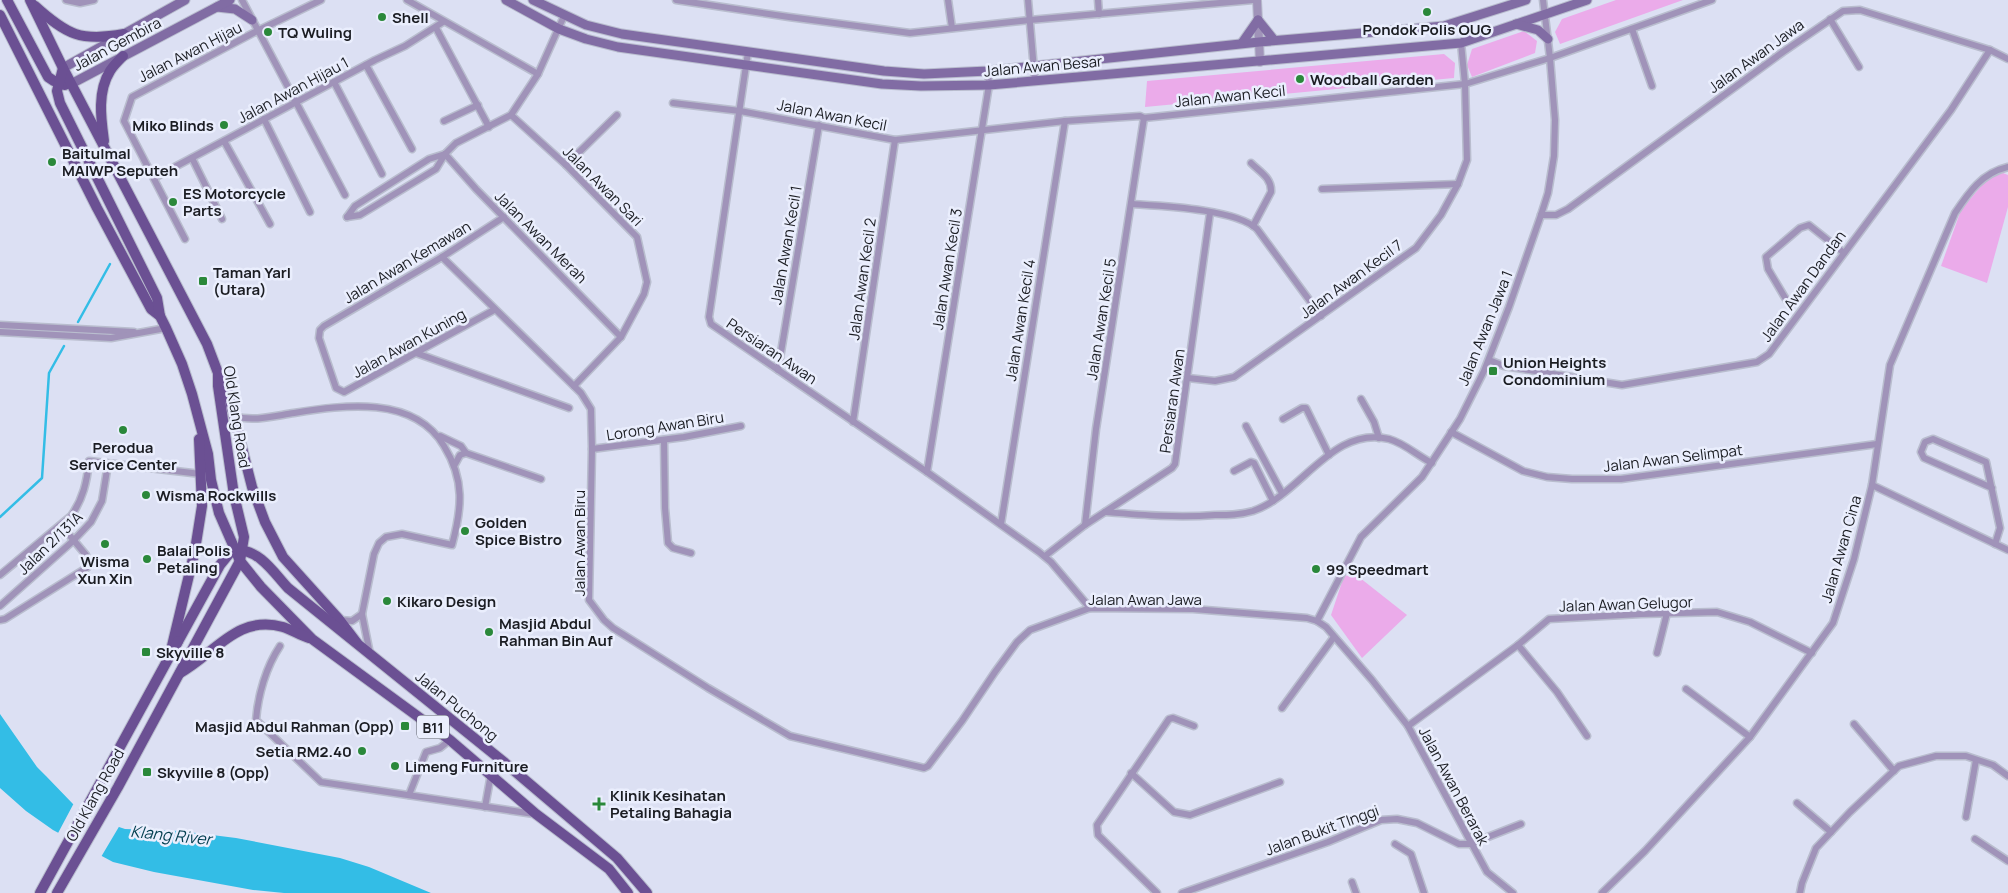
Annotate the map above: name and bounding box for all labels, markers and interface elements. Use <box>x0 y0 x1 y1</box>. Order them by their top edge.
marker: Pondok Polis OUG <box>1421 6 1433 18</box>
place label: Shell <box>392 7 429 28</box>
marker: Shell <box>376 11 388 23</box>
street label: Jalan Gembira <box>69 12 165 76</box>
street label: Jalan Awan Jawa <box>1704 14 1808 98</box>
street label: Jalan Awan Hijau <box>134 17 246 87</box>
place label: Pondok Polis OUG <box>1363 19 1491 40</box>
place label: TQ Wuling <box>278 22 352 43</box>
marker: TQ Wuling <box>262 26 274 38</box>
street label: Jalan Awan Besar <box>983 50 1104 82</box>
street label: Jalan Awan Hijau 1 <box>234 52 352 128</box>
place label: Woodball Garden <box>1310 69 1434 90</box>
marker: Woodball Garden <box>1294 73 1306 85</box>
street label: Jalan Awan Kecil <box>1174 80 1286 112</box>
street label: Jalan Awan Kecil <box>775 94 889 136</box>
place label: Miko Blinds <box>132 115 214 136</box>
marker: Miko Blinds <box>218 119 230 131</box>
street label: Jalan Awan Sari <box>558 141 648 231</box>
place label: Baitulmal MAIWP Seputeh <box>62 143 178 181</box>
marker: Baitulmal MAIWP Seputeh <box>46 156 58 168</box>
place label: ES Motorcycle Parts <box>183 183 286 221</box>
street label: Jalan Awan Kecil 1 <box>765 184 807 306</box>
street label: Jalan Awan Merah <box>490 186 592 288</box>
marker: ES Motorcycle Parts <box>167 196 179 208</box>
street label: Jalan Awan Kecil 3 <box>927 207 967 331</box>
street label: Jalan Awan Kemawan <box>339 216 475 308</box>
street label: Jalan Awan Kecil 2 <box>843 217 881 341</box>
street label: Jalan Awan Dandan <box>1756 226 1851 346</box>
street label: Jalan Awan Kecil 7 <box>1296 235 1406 323</box>
street label: Jalan Awan Kecil 4 <box>1000 257 1040 383</box>
street label: Jalan Awan Kecil 5 <box>1081 257 1121 381</box>
place label: Taman Yarl (Utara) <box>213 262 291 300</box>
street label: Jalan Awan Jawa 1 <box>1452 267 1518 389</box>
marker: Taman Yarl (Utara) <box>197 275 209 287</box>
street label: Jalan Awan Kuning <box>348 303 470 383</box>
street label: Persiaran Awan <box>723 313 822 389</box>
street label: Persiaran Awan <box>1154 347 1190 455</box>
place label: Union Heights Condominium <box>1503 352 1606 390</box>
street label: Old Klang Road <box>219 364 255 470</box>
marker: Union Heights Condominium <box>1487 365 1499 377</box>
street label: Lorong Awan Biru <box>605 406 725 446</box>
marker: Perodua Service Center <box>117 424 129 436</box>
place label: Perodua Service Center <box>69 437 177 475</box>
street label: Jalan Awan Selimpat <box>1602 439 1744 477</box>
place label: Wisma Rockwills <box>156 485 276 506</box>
marker: Wisma Rockwills <box>140 489 152 501</box>
street label: Jalan Awan Biru <box>569 490 590 596</box>
street label: Jalan Awan Cina <box>1816 493 1866 605</box>
street label: Jalan 2/131A <box>13 506 87 579</box>
place label: Golden Spice Bistro <box>475 512 562 550</box>
marker: Golden Spice Bistro <box>459 525 471 537</box>
marker: Wisma Xun Xin <box>99 538 111 550</box>
place label: Balai Polis Petaling <box>157 540 230 578</box>
place label: Wisma Xun Xin <box>77 551 133 589</box>
marker: Balai Polis Petaling <box>141 553 153 565</box>
place label: 99 Speedmart <box>1326 559 1429 580</box>
marker: 99 Speedmart <box>1310 563 1322 575</box>
street label: Jalan Awan Jawa <box>1088 589 1202 610</box>
place label: Kikaro Design <box>397 591 496 612</box>
street label: Jalan Awan Gelugor <box>1559 591 1694 617</box>
marker: Kikaro Design <box>381 595 393 607</box>
place label: Masjid Abdul Rahman Bin Auf <box>499 613 613 651</box>
marker: Masjid Abdul Rahman Bin Auf <box>483 626 495 638</box>
place label: Skyville 8 <box>156 642 224 663</box>
marker: Skyville 8 <box>140 646 152 658</box>
street label: Jalan Puchong <box>411 666 503 746</box>
place label: Masjid Abdul Rahman (Opp) <box>195 716 395 737</box>
road number: B11 <box>417 716 449 739</box>
marker: Masjid Abdul Rahman (Opp) <box>399 720 411 732</box>
street label: Jalan Awan Berarak <box>1414 723 1494 849</box>
place label: Setia RM2.40 <box>256 741 352 762</box>
street label: Old Klang Road <box>61 745 129 845</box>
marker: Setia RM2.40 <box>356 745 368 757</box>
place label: Limeng Furniture <box>405 756 529 777</box>
marker: Limeng Furniture <box>389 760 401 772</box>
place label: Skyville 8 (Opp) <box>157 762 270 783</box>
marker: Skyville 8 (Opp) <box>141 766 153 778</box>
place label: Klinik Kesihatan Petaling Bahagia <box>610 785 732 823</box>
marker: Klinik Kesihatan Petaling Bahagia <box>592 797 606 811</box>
street label: Jalan Bukit TInggi <box>1262 800 1382 860</box>
water label: Klang River <box>130 820 215 850</box>

